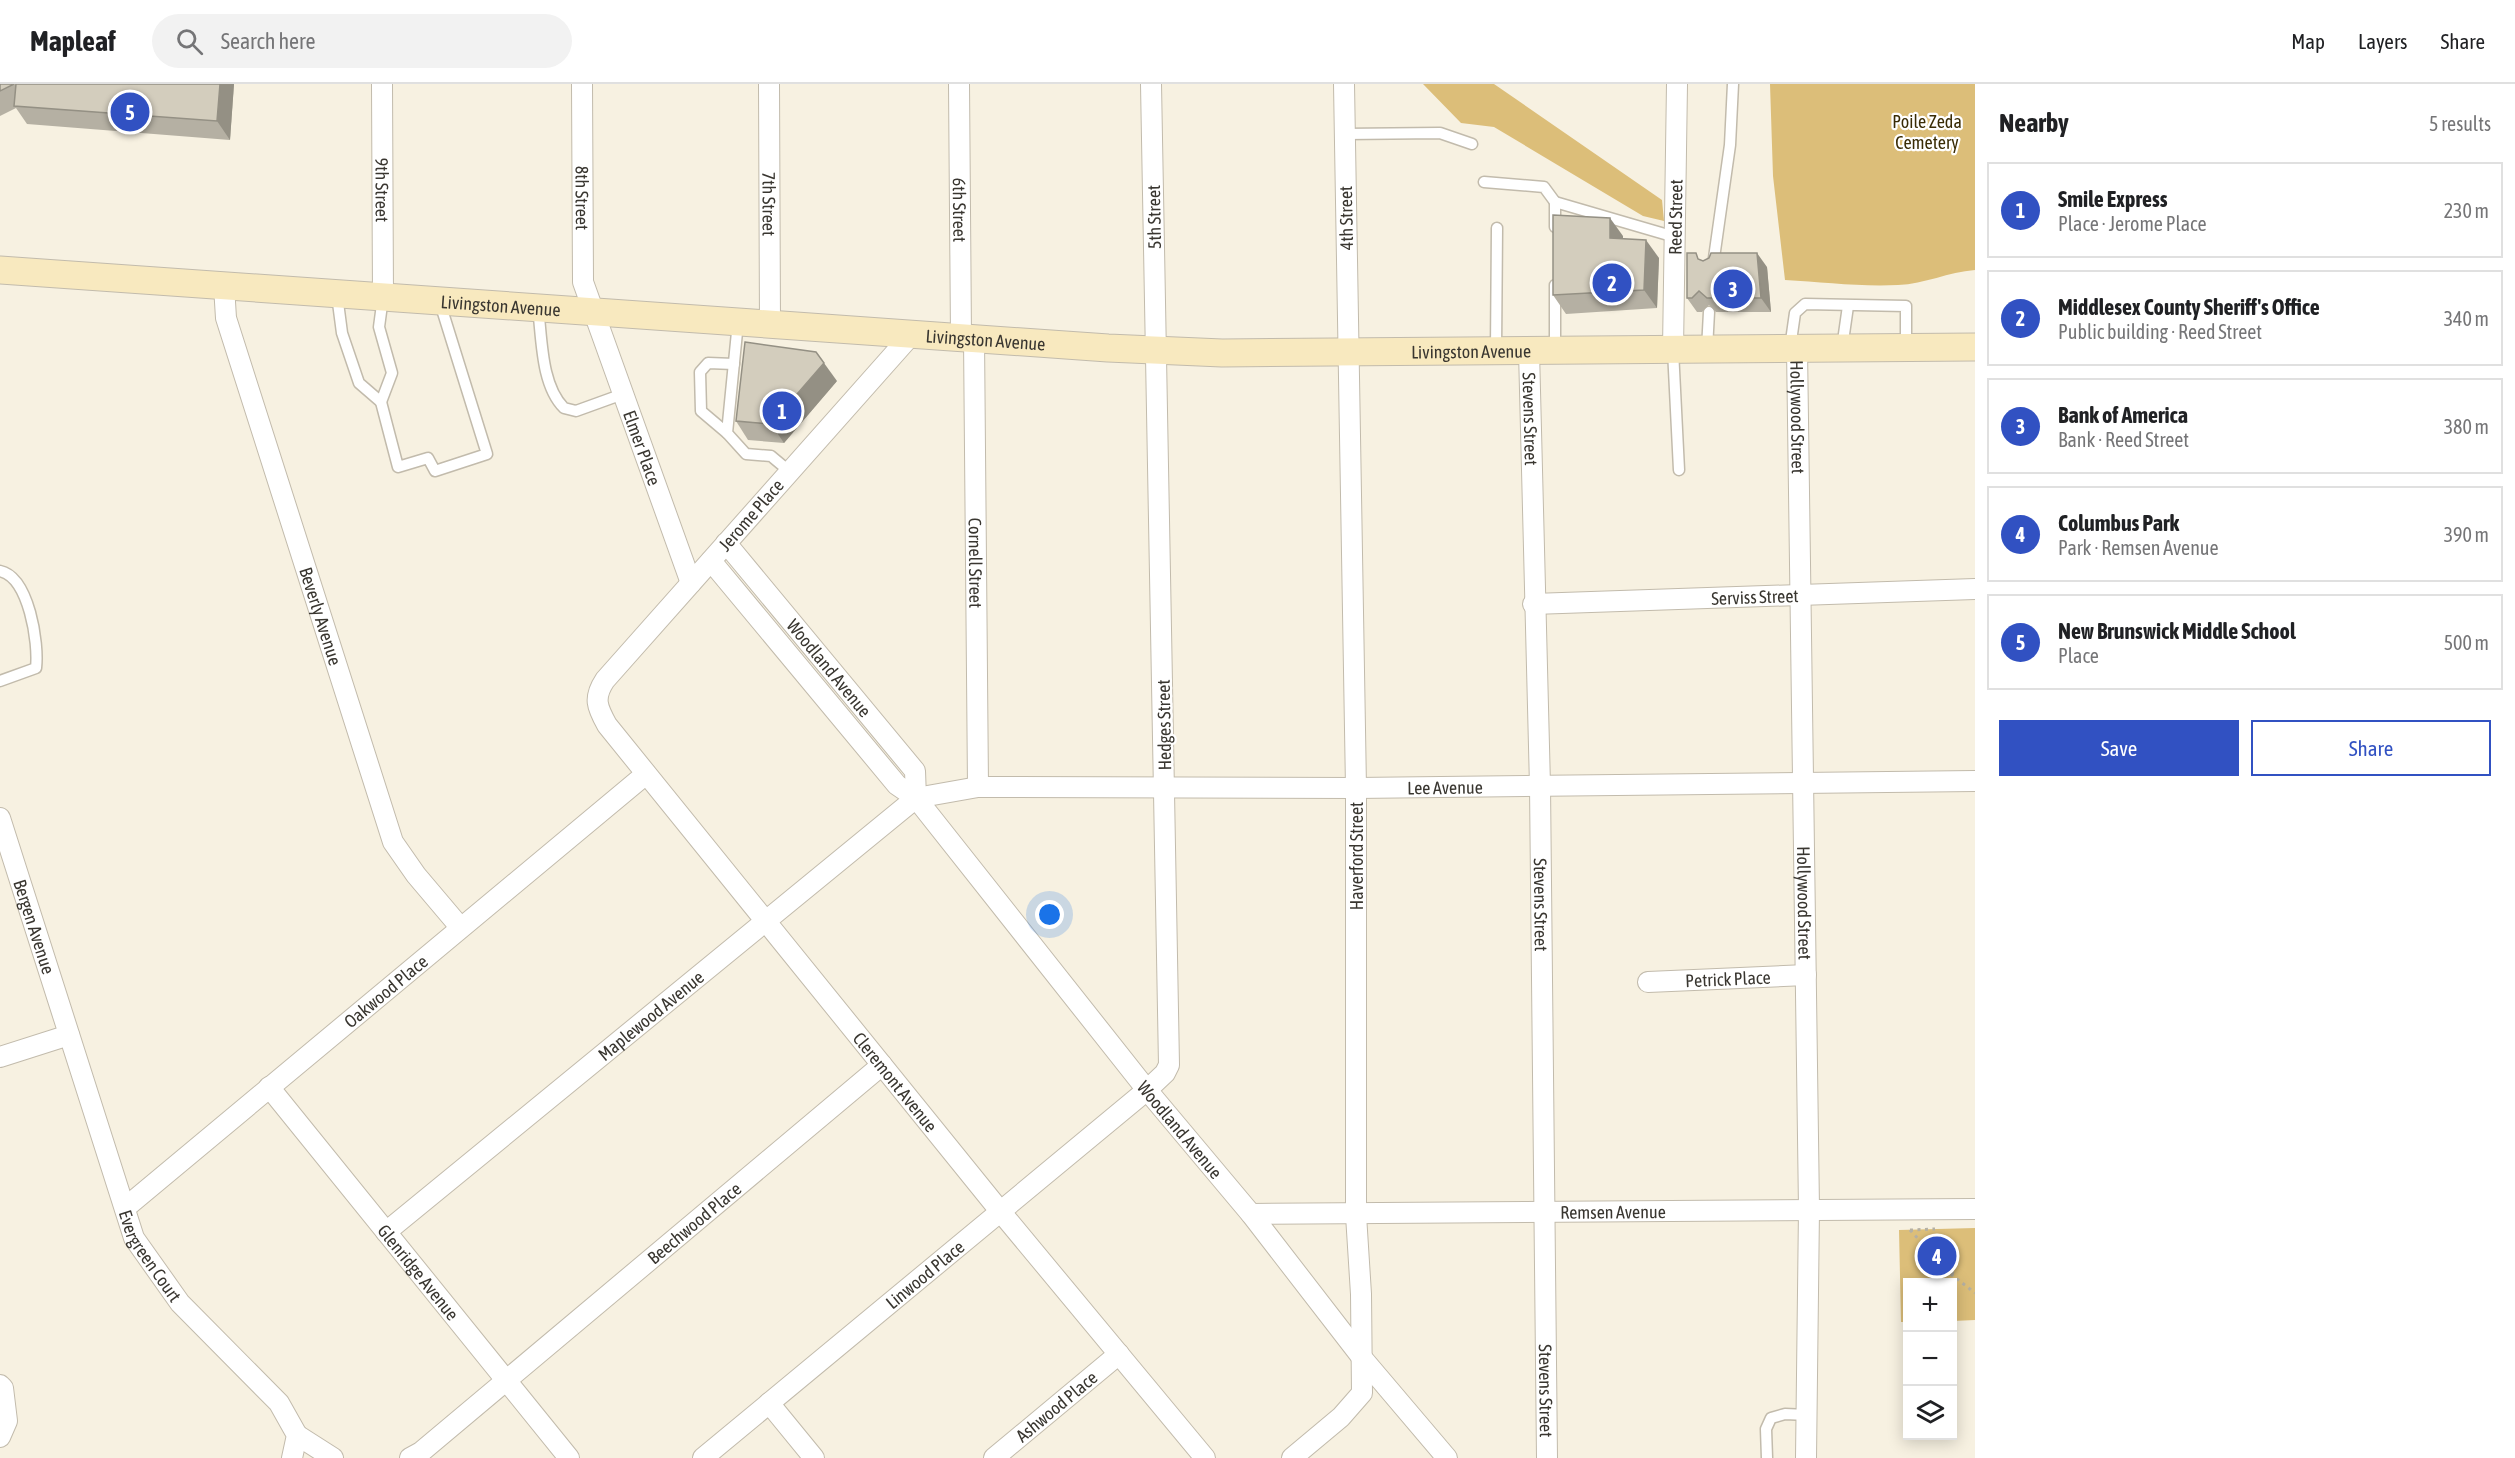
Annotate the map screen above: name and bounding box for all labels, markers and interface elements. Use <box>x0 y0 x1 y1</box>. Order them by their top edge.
search box <box>152 14 572 68</box>
text: Mapleaf <box>30 25 116 57</box>
icon: search <box>173 25 206 58</box>
text: Search here <box>221 28 316 54</box>
text: Map <box>2291 29 2325 53</box>
text: Layers <box>2358 29 2408 53</box>
text: Share <box>2441 29 2485 53</box>
pin: 5 <box>110 90 150 135</box>
text: Nearby <box>1999 108 2069 138</box>
park label: Poile Zeda Cemetery <box>1892 111 1962 153</box>
text: 5 results <box>2429 112 2491 135</box>
street label: 9th Street <box>372 158 393 222</box>
street label: 8th Street <box>572 166 593 230</box>
street label: 7th Street <box>759 172 780 236</box>
street label: 6th Street <box>949 178 971 242</box>
street label: Reed Street <box>1664 179 1686 255</box>
street label: 5th Street <box>1143 185 1165 249</box>
street label: 4th Street <box>1335 186 1357 250</box>
text: Smile Express <box>2058 186 2167 212</box>
text: 1 <box>2016 199 2025 222</box>
text: 230 m <box>2444 199 2489 222</box>
text: Place · Jerome Place <box>2058 212 2207 235</box>
pin: 2 <box>1592 260 1632 306</box>
pin: 3 <box>1714 266 1752 312</box>
street label: Livingston Avenue <box>440 291 561 320</box>
text: Middlesex County Sheriff's Office <box>2058 294 2320 320</box>
text: 2 <box>2016 307 2025 330</box>
text: 340 m <box>2444 307 2489 330</box>
text: Public building · Reed Street <box>2058 320 2262 343</box>
street label: Livingston Avenue <box>925 325 1046 354</box>
street label: Livingston Avenue <box>1411 340 1531 362</box>
street label: Hollywood Street <box>1787 360 1809 474</box>
street label: Stevens Street <box>1519 372 1542 466</box>
pin: 1 <box>762 388 802 434</box>
text: Bank of America <box>2058 402 2188 428</box>
street label: Elmer Place <box>619 407 666 488</box>
text: 3 <box>2016 415 2025 438</box>
text: 380 m <box>2444 415 2489 438</box>
text: Bank · Reed Street <box>2058 428 2189 451</box>
street label: Jerome Place <box>714 475 788 555</box>
text: Columbus Park <box>2058 510 2179 536</box>
street label: Cornell Street <box>965 518 987 608</box>
text: 4 <box>2016 523 2025 546</box>
text: 390 m <box>2444 523 2489 546</box>
text: Park · Remsen Avenue <box>2058 536 2219 559</box>
street label: Beverly Avenue <box>296 565 346 668</box>
street label: Serviss Street <box>1711 584 1799 608</box>
street label: Woodland Avenue <box>783 615 876 721</box>
text: New Brunswick Middle School <box>2058 618 2296 644</box>
text: 5 <box>2016 631 2025 654</box>
text: 500 m <box>2444 631 2489 654</box>
text: Place <box>2058 644 2099 667</box>
street label: Hedges Street <box>1153 679 1175 771</box>
button: Save <box>1999 720 2239 776</box>
button: Share <box>2251 720 2491 776</box>
street label: Lee Avenue <box>1407 776 1483 798</box>
street label: Haverford Street <box>1346 802 1367 910</box>
street label: Hollywood Street <box>1793 846 1816 960</box>
street label: Stevens Street <box>1530 858 1552 952</box>
street label: Bergen Avenue <box>10 877 60 977</box>
your location <box>1035 900 1064 929</box>
street label: Oakwood Place <box>339 950 431 1032</box>
street label: Maplewood Avenue <box>594 966 708 1065</box>
street label: Petrick Place <box>1685 966 1771 991</box>
street label: Cleremont Avenue <box>849 1028 942 1136</box>
street label: Woodland Avenue <box>1133 1077 1227 1182</box>
street label: Beechwood Place <box>643 1178 745 1268</box>
street label: Remsen Avenue <box>1560 1201 1666 1222</box>
street label: Evergreen Court <box>115 1207 186 1305</box>
street label: Glenridge Avenue <box>374 1220 464 1324</box>
pin: 4 <box>1918 1234 1956 1278</box>
street label: Linwood Place <box>881 1236 968 1313</box>
map controls <box>1903 1278 1957 1440</box>
button: + <box>1903 1278 1957 1332</box>
button: − <box>1903 1332 1957 1386</box>
street label: Stevens Street <box>1535 1344 1557 1437</box>
street label: Ashwood Place <box>1011 1366 1101 1446</box>
button: layers <box>1903 1386 1957 1440</box>

